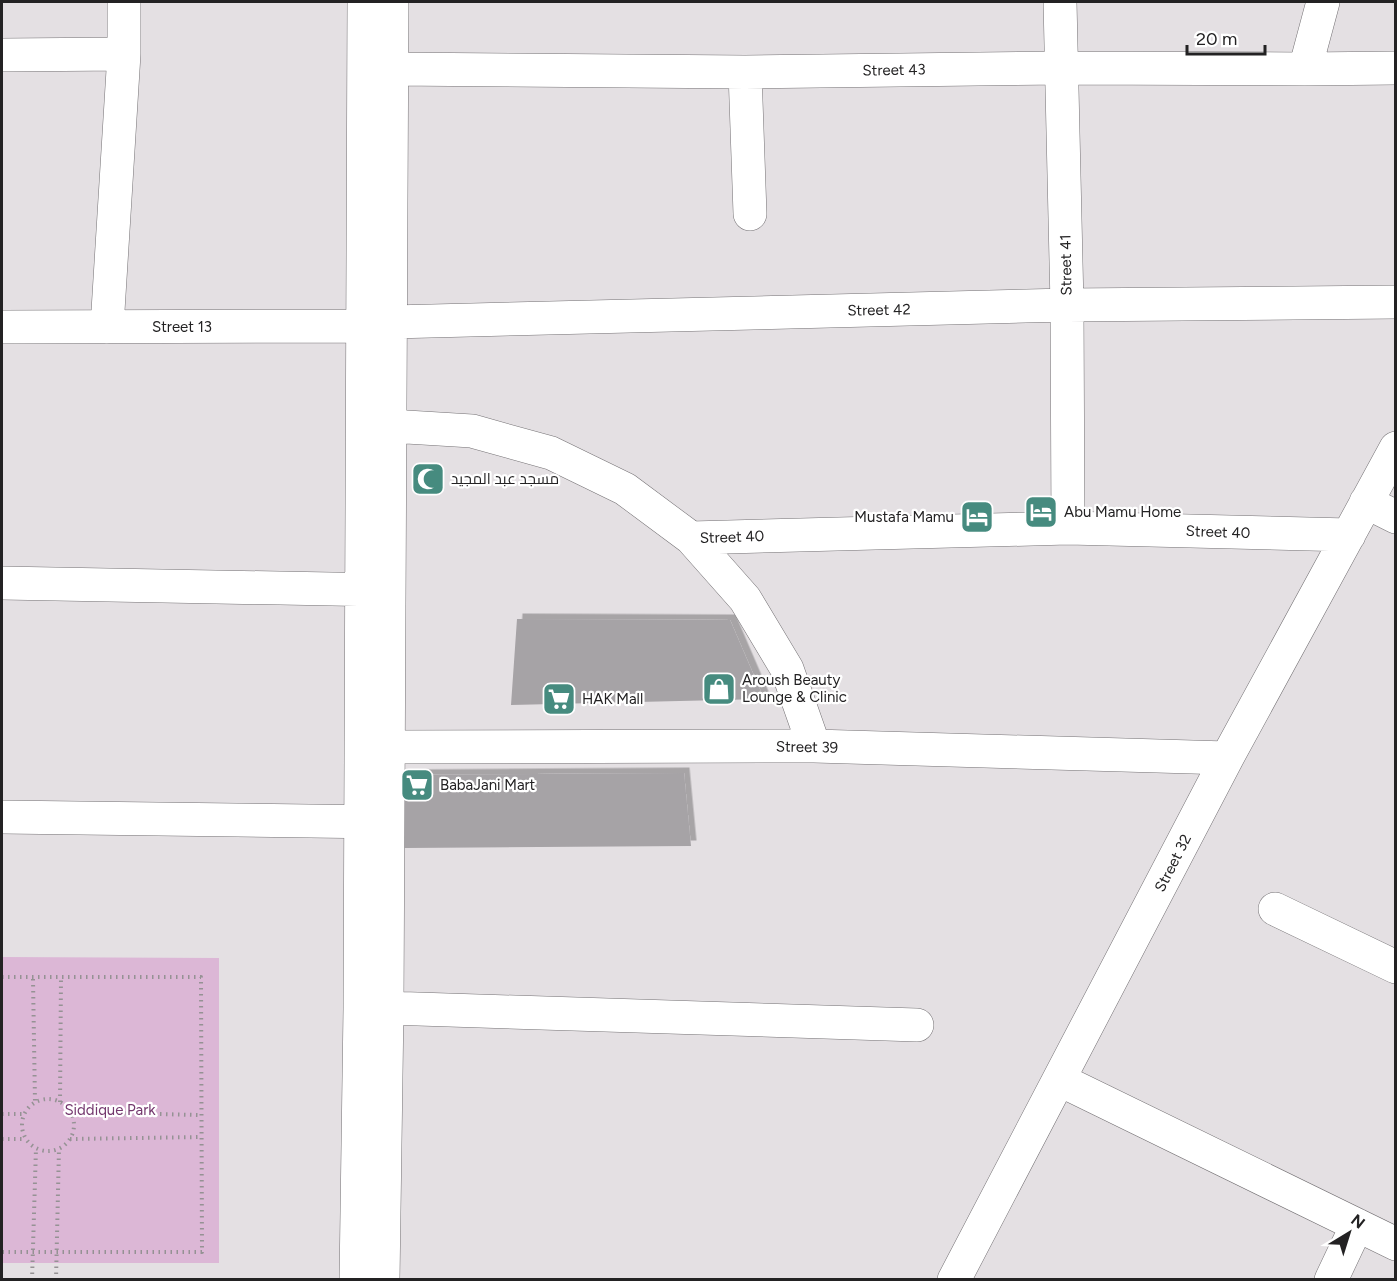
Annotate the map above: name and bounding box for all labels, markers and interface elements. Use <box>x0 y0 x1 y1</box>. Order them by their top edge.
scale bar <box>1187 18 1265 56</box>
text: 20 m <box>1196 28 1237 50</box>
street label: Street 43 <box>862 60 926 80</box>
street label: Street 41 <box>1056 234 1076 296</box>
street label: Street 42 <box>847 300 911 320</box>
street label: Street 13 <box>152 318 212 336</box>
mosque icon: مسجد عبد المجید <box>410 461 446 497</box>
place label: مسجد عبد المجید <box>451 470 559 488</box>
hotel icon: Abu Mamu Home <box>1023 494 1059 530</box>
hotel icon: Mustafa Mamu <box>959 499 995 535</box>
place label: Abu Mamu Home <box>1064 503 1181 521</box>
place label: Mustafa Mamu <box>854 508 954 526</box>
street label: Street 40 <box>1185 522 1251 542</box>
street label: Street 40 <box>699 527 765 547</box>
shop icon: Aroush Beauty Lounge & Clinic <box>701 671 737 707</box>
place label: Aroush Beauty Lounge & Clinic <box>742 671 847 706</box>
supermarket icon: HAK Mall <box>541 681 577 717</box>
place label: HAK Mall <box>582 690 643 708</box>
street label: Street 39 <box>776 737 838 757</box>
supermarket icon: BabaJani Mart <box>399 767 435 803</box>
place label: BabaJani Mart <box>440 776 536 794</box>
street label: Street 32 <box>1151 831 1195 895</box>
park label: Siddique Park <box>64 1101 156 1119</box>
north arrow <box>1319 1203 1379 1263</box>
text: N <box>1347 1210 1369 1233</box>

